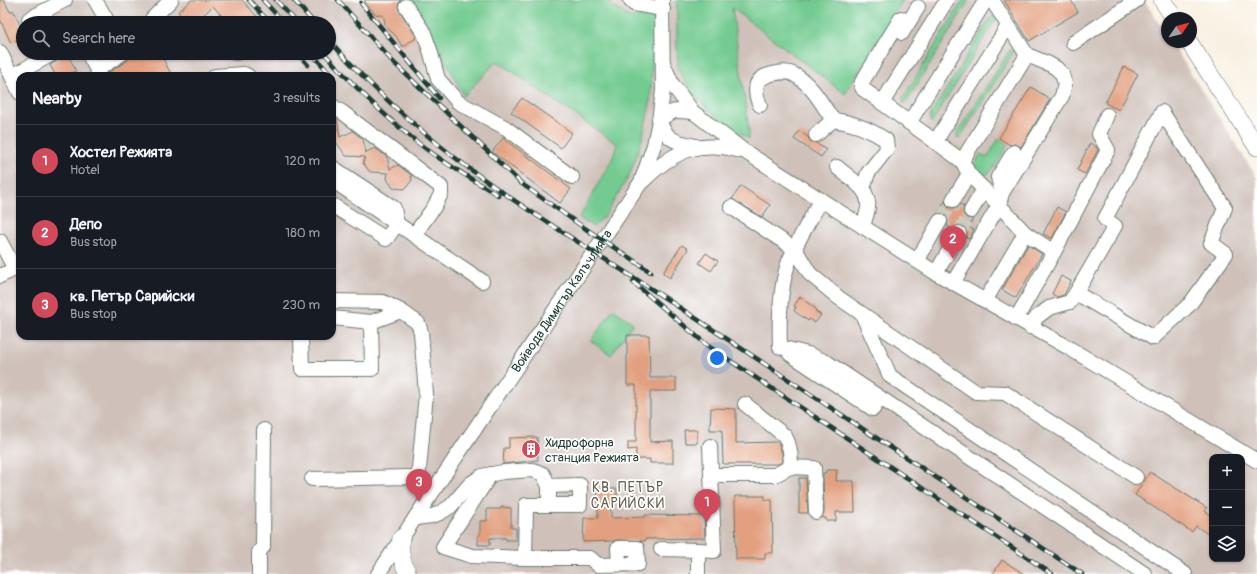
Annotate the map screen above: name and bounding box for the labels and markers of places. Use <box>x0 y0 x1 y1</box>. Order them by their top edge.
pin: 2 <box>940 226 966 259</box>
place label: Хидрофорна станция Режията <box>545 435 639 466</box>
building icon: Хидрофорна станция Режията <box>520 438 542 460</box>
pin: 3 <box>406 469 432 502</box>
pin: 1 <box>694 489 720 522</box>

